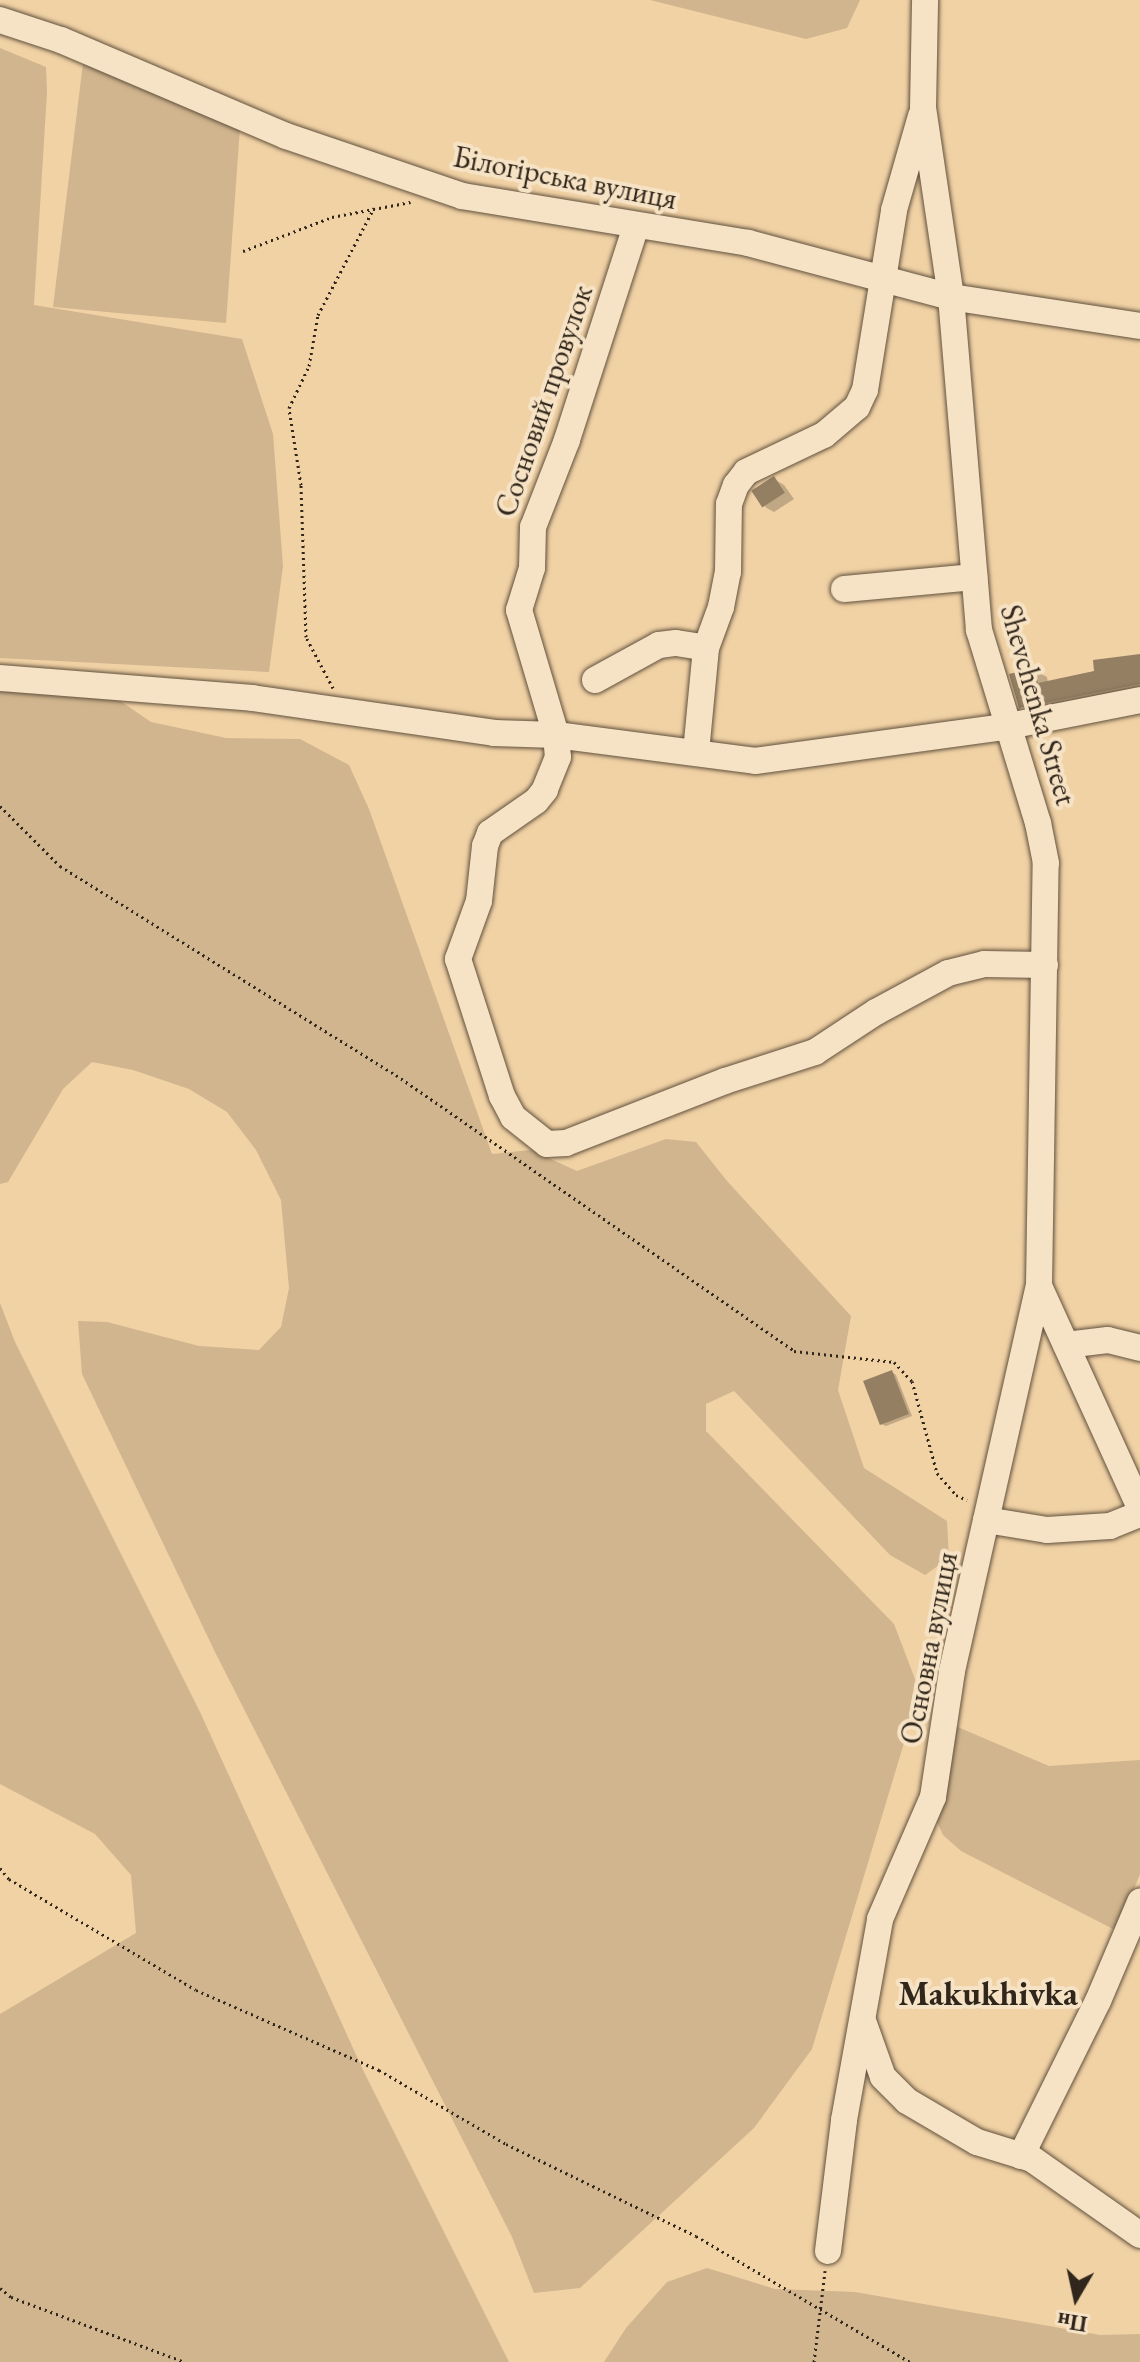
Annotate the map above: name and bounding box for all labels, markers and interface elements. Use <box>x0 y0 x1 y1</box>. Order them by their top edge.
street label: Білогірська вулиця <box>450 139 680 217</box>
street label: Сосновий провулок <box>487 280 601 522</box>
street label: Shevchenka Street <box>992 601 1084 809</box>
street label: Основна вулиця <box>893 1549 965 1747</box>
district label: Makukhivka <box>898 1974 1078 2014</box>
north arrow <box>1036 2258 1116 2338</box>
text: Пн <box>1055 2306 1089 2339</box>

